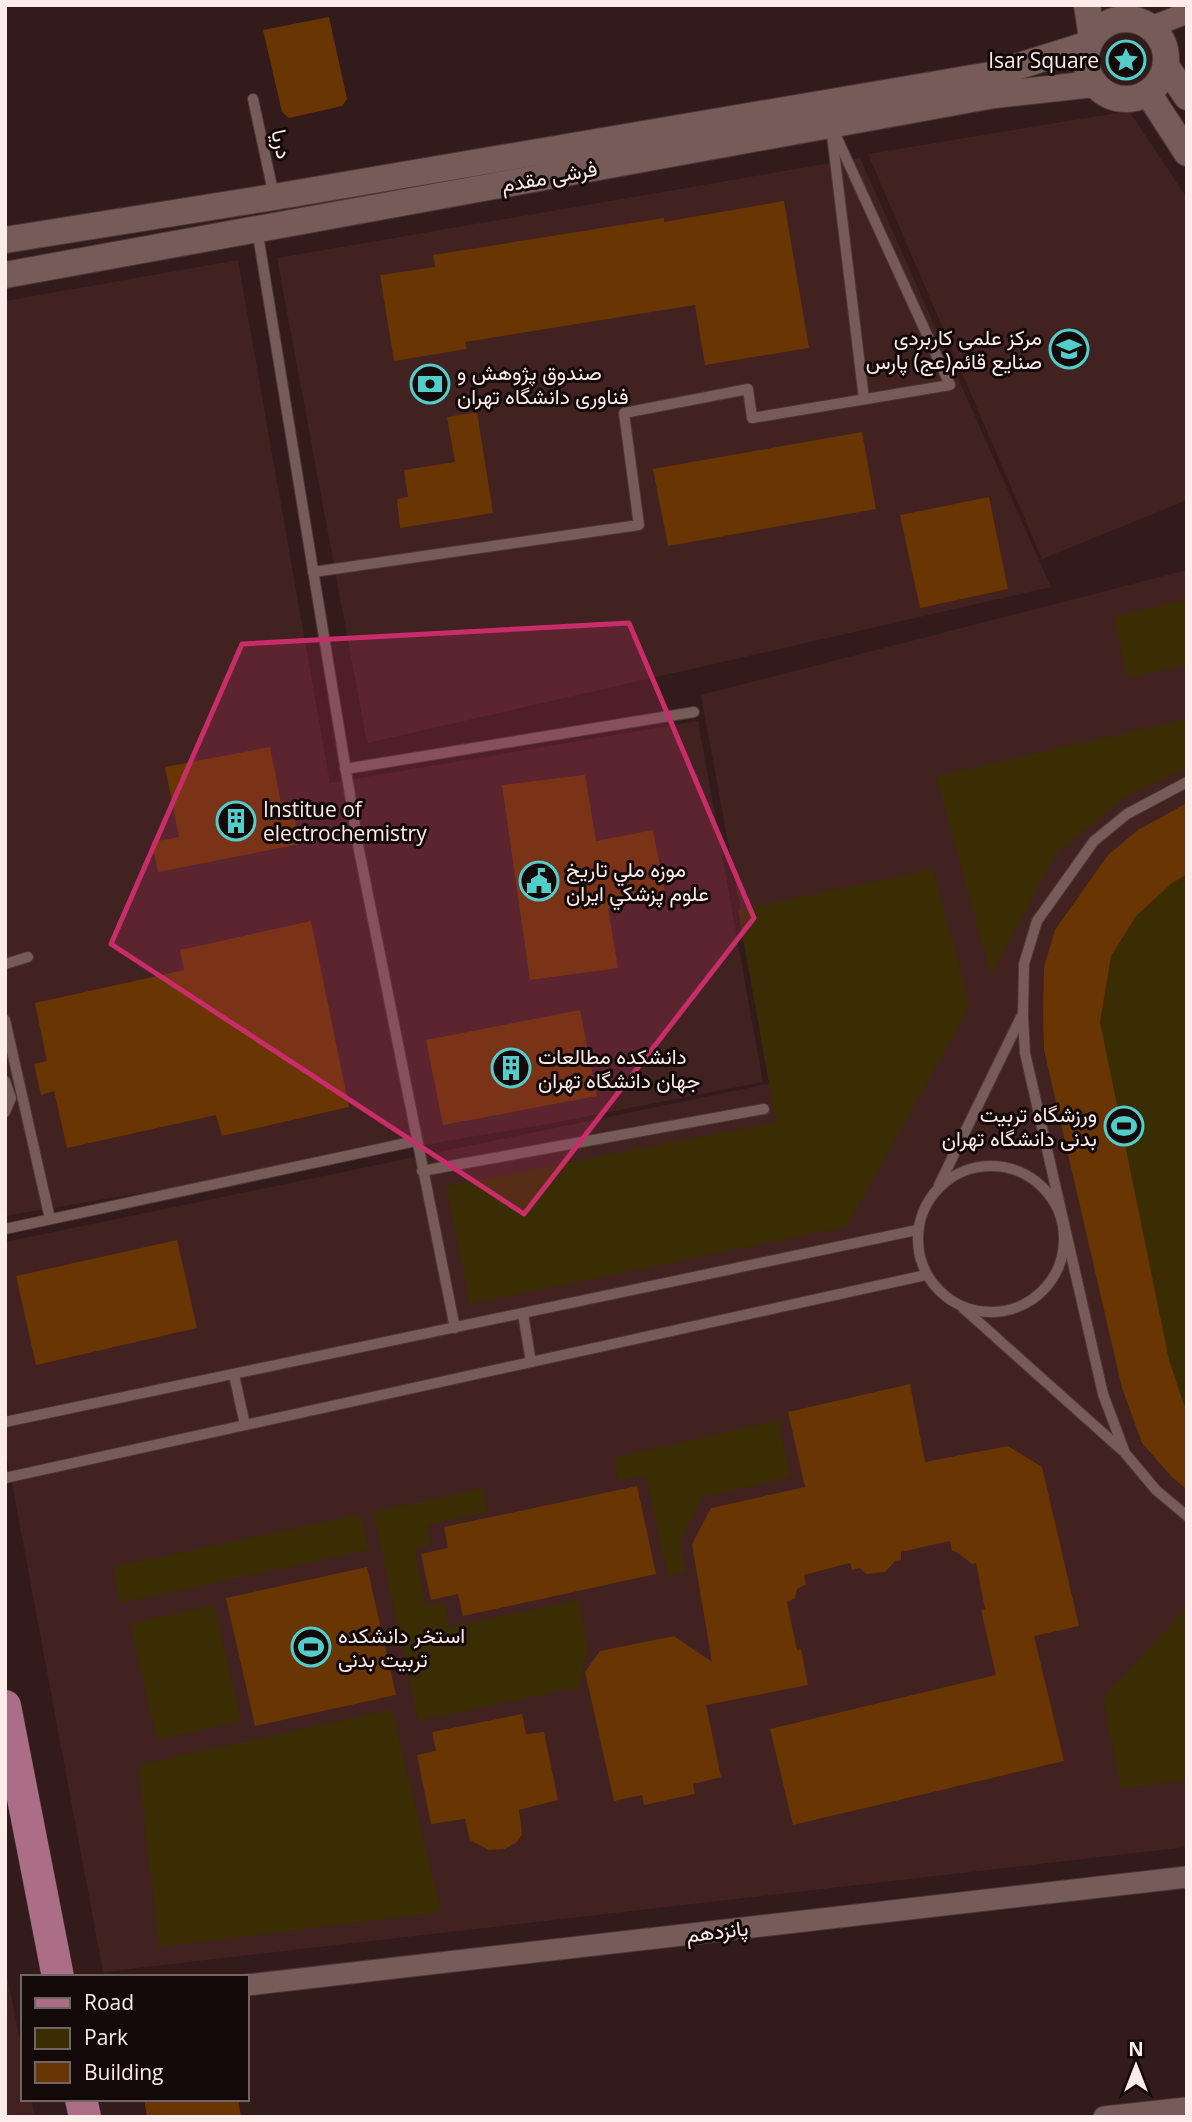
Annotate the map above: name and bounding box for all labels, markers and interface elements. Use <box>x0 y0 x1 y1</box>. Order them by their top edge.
place icon: Isar Square <box>1105 39 1147 81</box>
place label: Isar Square <box>988 46 1099 74</box>
street label: دریا <box>265 127 299 161</box>
street label: فرشی مقدم <box>499 154 599 199</box>
place label: مرکز علمی کاربردی صنایع قائم(عج) پارس <box>866 323 1042 376</box>
school or university icon: مرکز علمی کاربردی صنایع قائم(عج) پارس <box>1048 328 1090 370</box>
place label: صندوق پژوهش و فناوری دانشگاه تهران <box>457 358 629 410</box>
bank icon: صندوق پژوهش و فناوری دانشگاه تهران <box>409 363 451 405</box>
place label: Institue of electrochemistry <box>263 795 427 847</box>
building icon: Institue of electrochemistry <box>215 800 257 842</box>
place label: موزه ملي تاريخ علوم پزشكي ايران <box>566 855 709 911</box>
public building icon: موزه ملي تاريخ علوم پزشكي ايران <box>518 860 560 902</box>
place label: دانشکده مطالعات جهان دانشگاه تهران <box>538 1042 700 1094</box>
building icon: دانشکده مطالعات جهان دانشگاه تهران <box>490 1047 532 1089</box>
place label: ورزشگاه تربیت بدنی دانشگاه تهران <box>942 1100 1097 1152</box>
sports icon: ورزشگاه تربیت بدنی دانشگاه تهران <box>1103 1105 1145 1147</box>
place label: استخر دانشکده تربیت بدنی <box>338 1621 465 1673</box>
sports icon: استخر دانشکده تربیت بدنی <box>290 1626 332 1668</box>
street label: پانزدهم <box>684 1913 750 1950</box>
legend <box>21 1975 248 2101</box>
text: Road <box>84 1988 134 2016</box>
text: Park <box>84 2023 128 2051</box>
north arrow <box>1101 2031 1171 2101</box>
text: N <box>1128 2036 1144 2062</box>
text: Building <box>84 2058 163 2086</box>

